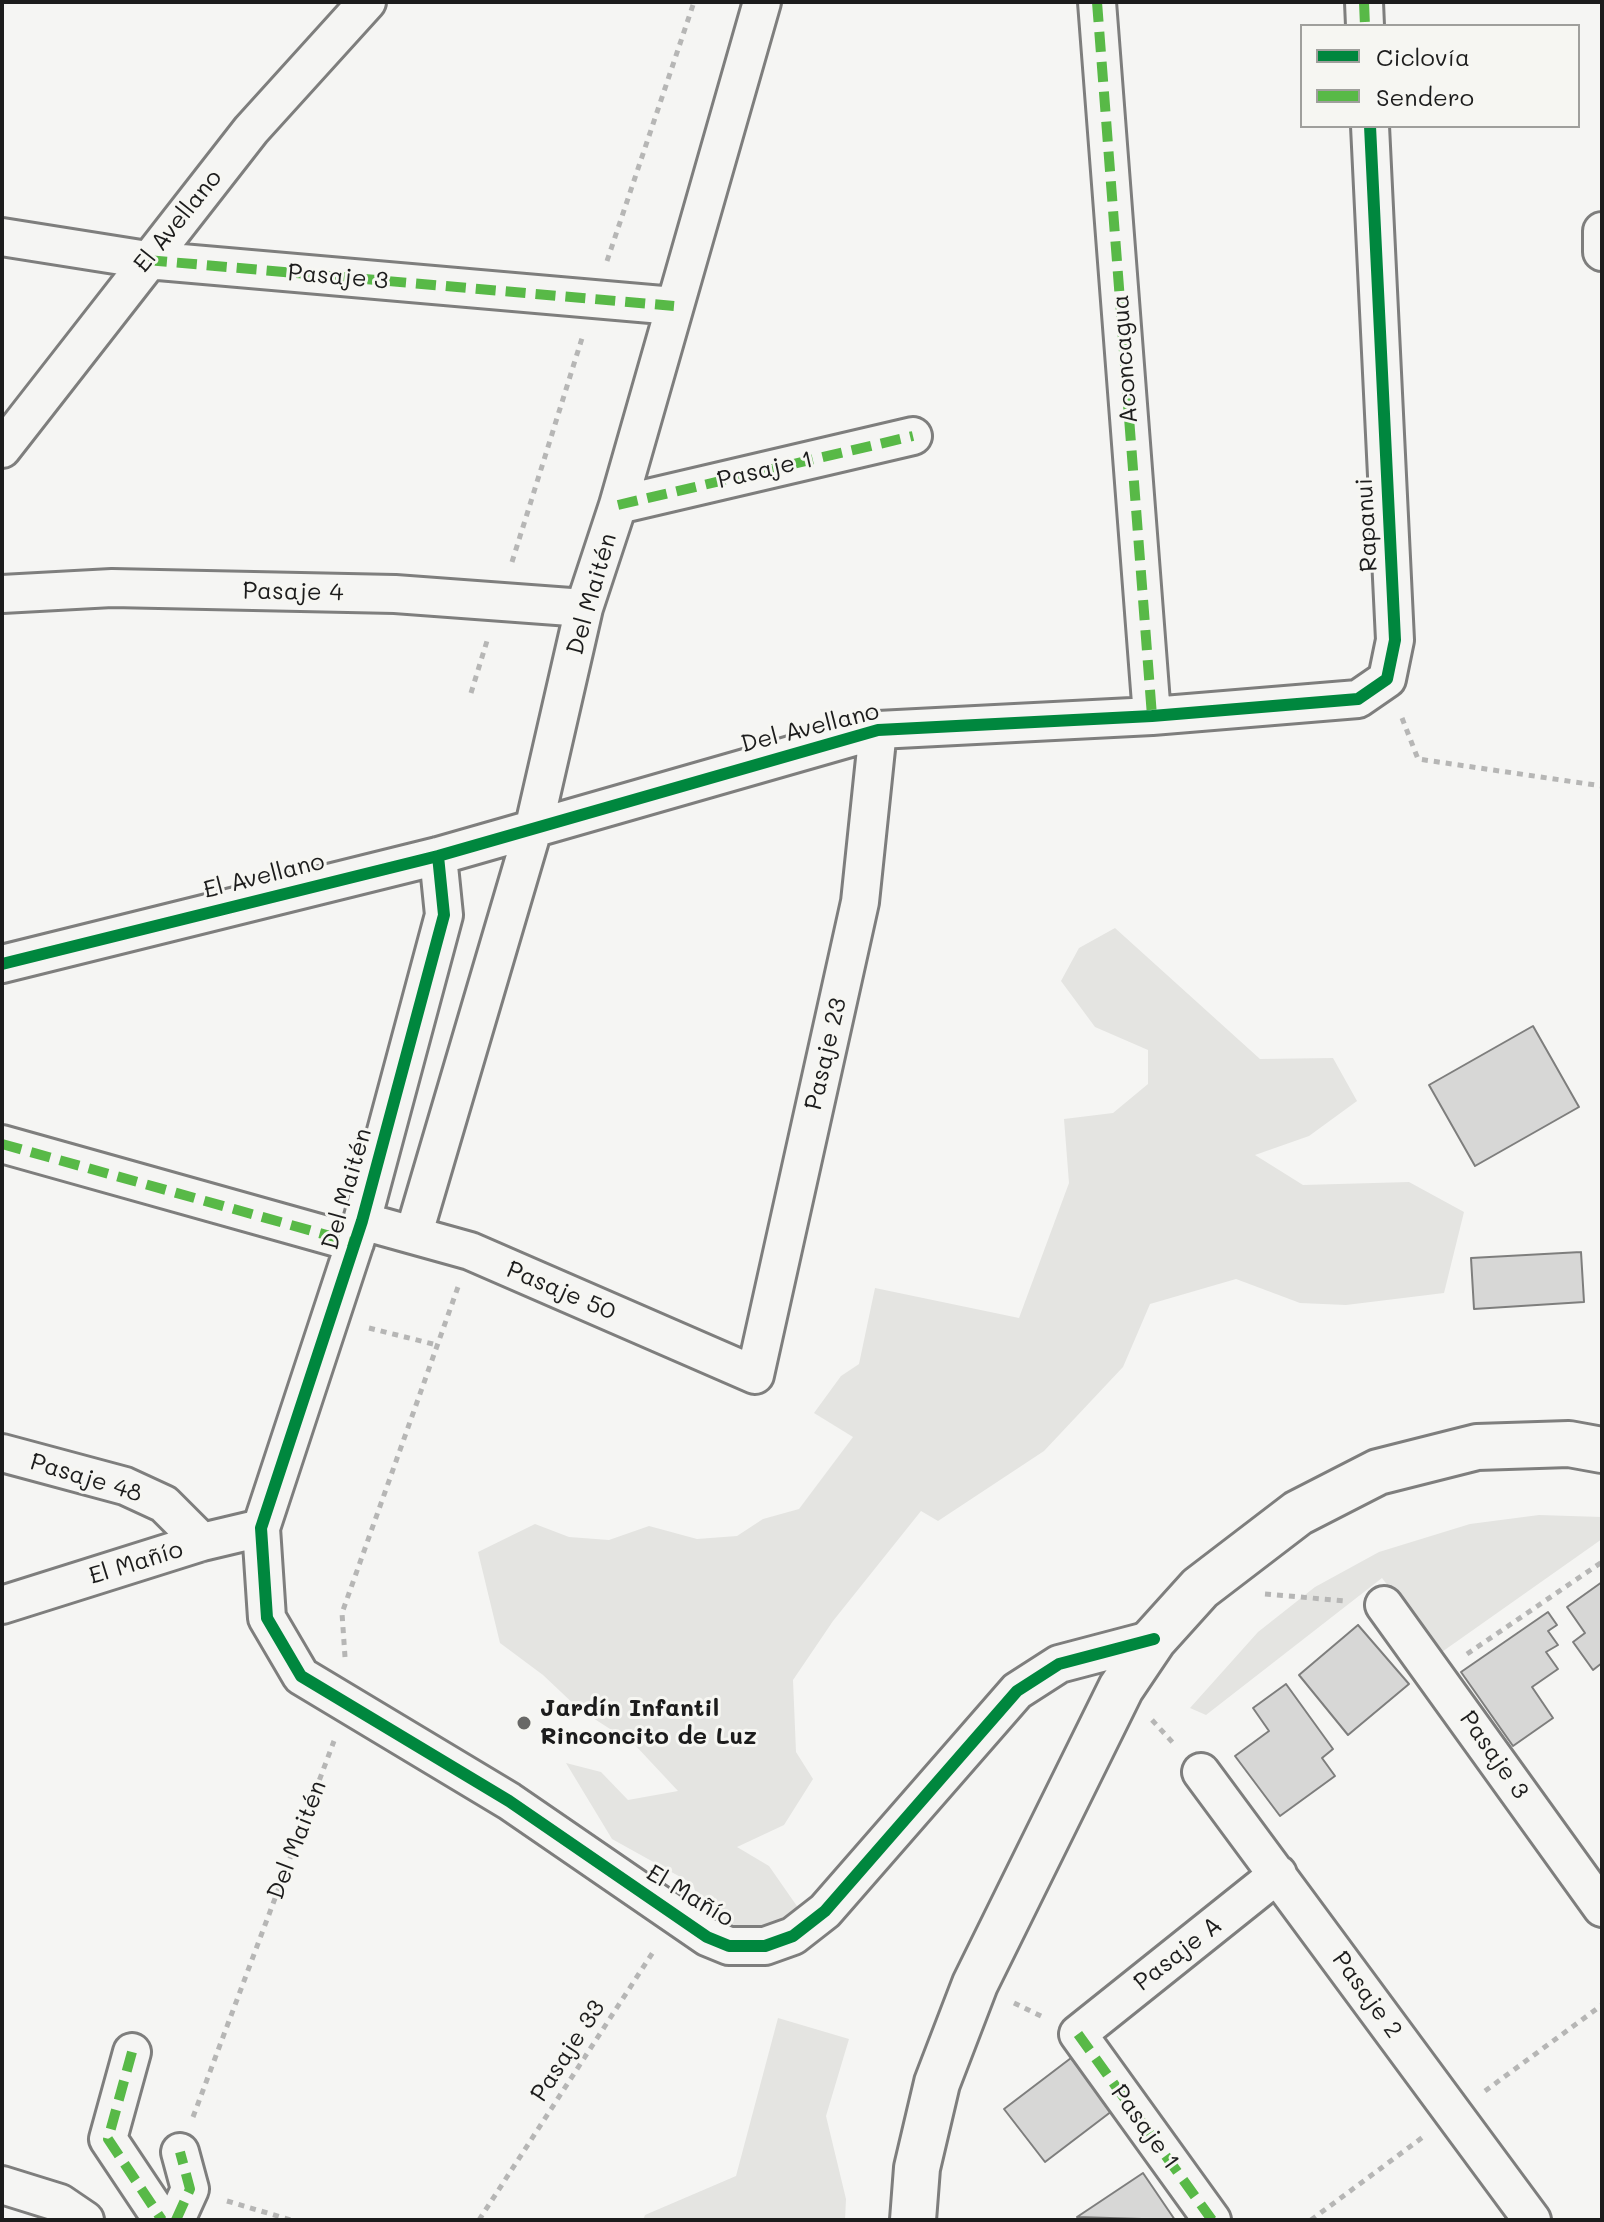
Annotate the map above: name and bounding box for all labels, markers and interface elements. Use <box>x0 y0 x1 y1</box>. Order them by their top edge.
legend <box>1300 24 1580 128</box>
text: Ciclovía <box>1376 41 1470 72</box>
text: Sendero <box>1376 81 1474 112</box>
street label: El Avellano <box>128 164 228 278</box>
street label: Pasaje 3 <box>286 258 390 296</box>
street label: Aconcagua <box>1106 293 1144 425</box>
street label: Pasaje 1 <box>714 445 816 495</box>
street label: Rapanui <box>1350 477 1384 573</box>
street label: Del Maitén <box>561 530 623 658</box>
street label: Pasaje 4 <box>242 577 344 607</box>
street label: Del Avellano <box>738 697 882 759</box>
street label: El Avellano <box>200 847 328 905</box>
street label: Pasaje 23 <box>799 995 853 1113</box>
street label: Del Maitén <box>316 1125 378 1253</box>
street label: Pasaje 50 <box>502 1255 620 1327</box>
street label: Pasaje 48 <box>27 1447 145 1509</box>
street label: El Mañío <box>86 1535 186 1591</box>
place label: Jardín Infantil Rinconcito de Luz <box>540 1695 757 1751</box>
street label: Pasaje 3 <box>1453 1705 1535 1805</box>
marker: Jardín Infantil Rinconcito de Luz <box>515 1714 533 1732</box>
street label: Del Maitén <box>261 1776 333 1904</box>
street label: El Mañío <box>641 1859 739 1933</box>
street label: Pasaje A <box>1128 1911 1228 1997</box>
street label: Pasaje 2 <box>1326 1946 1408 2044</box>
street label: Pasaje 33 <box>525 1995 611 2107</box>
street label: Pasaje 1 <box>1105 2079 1185 2175</box>

